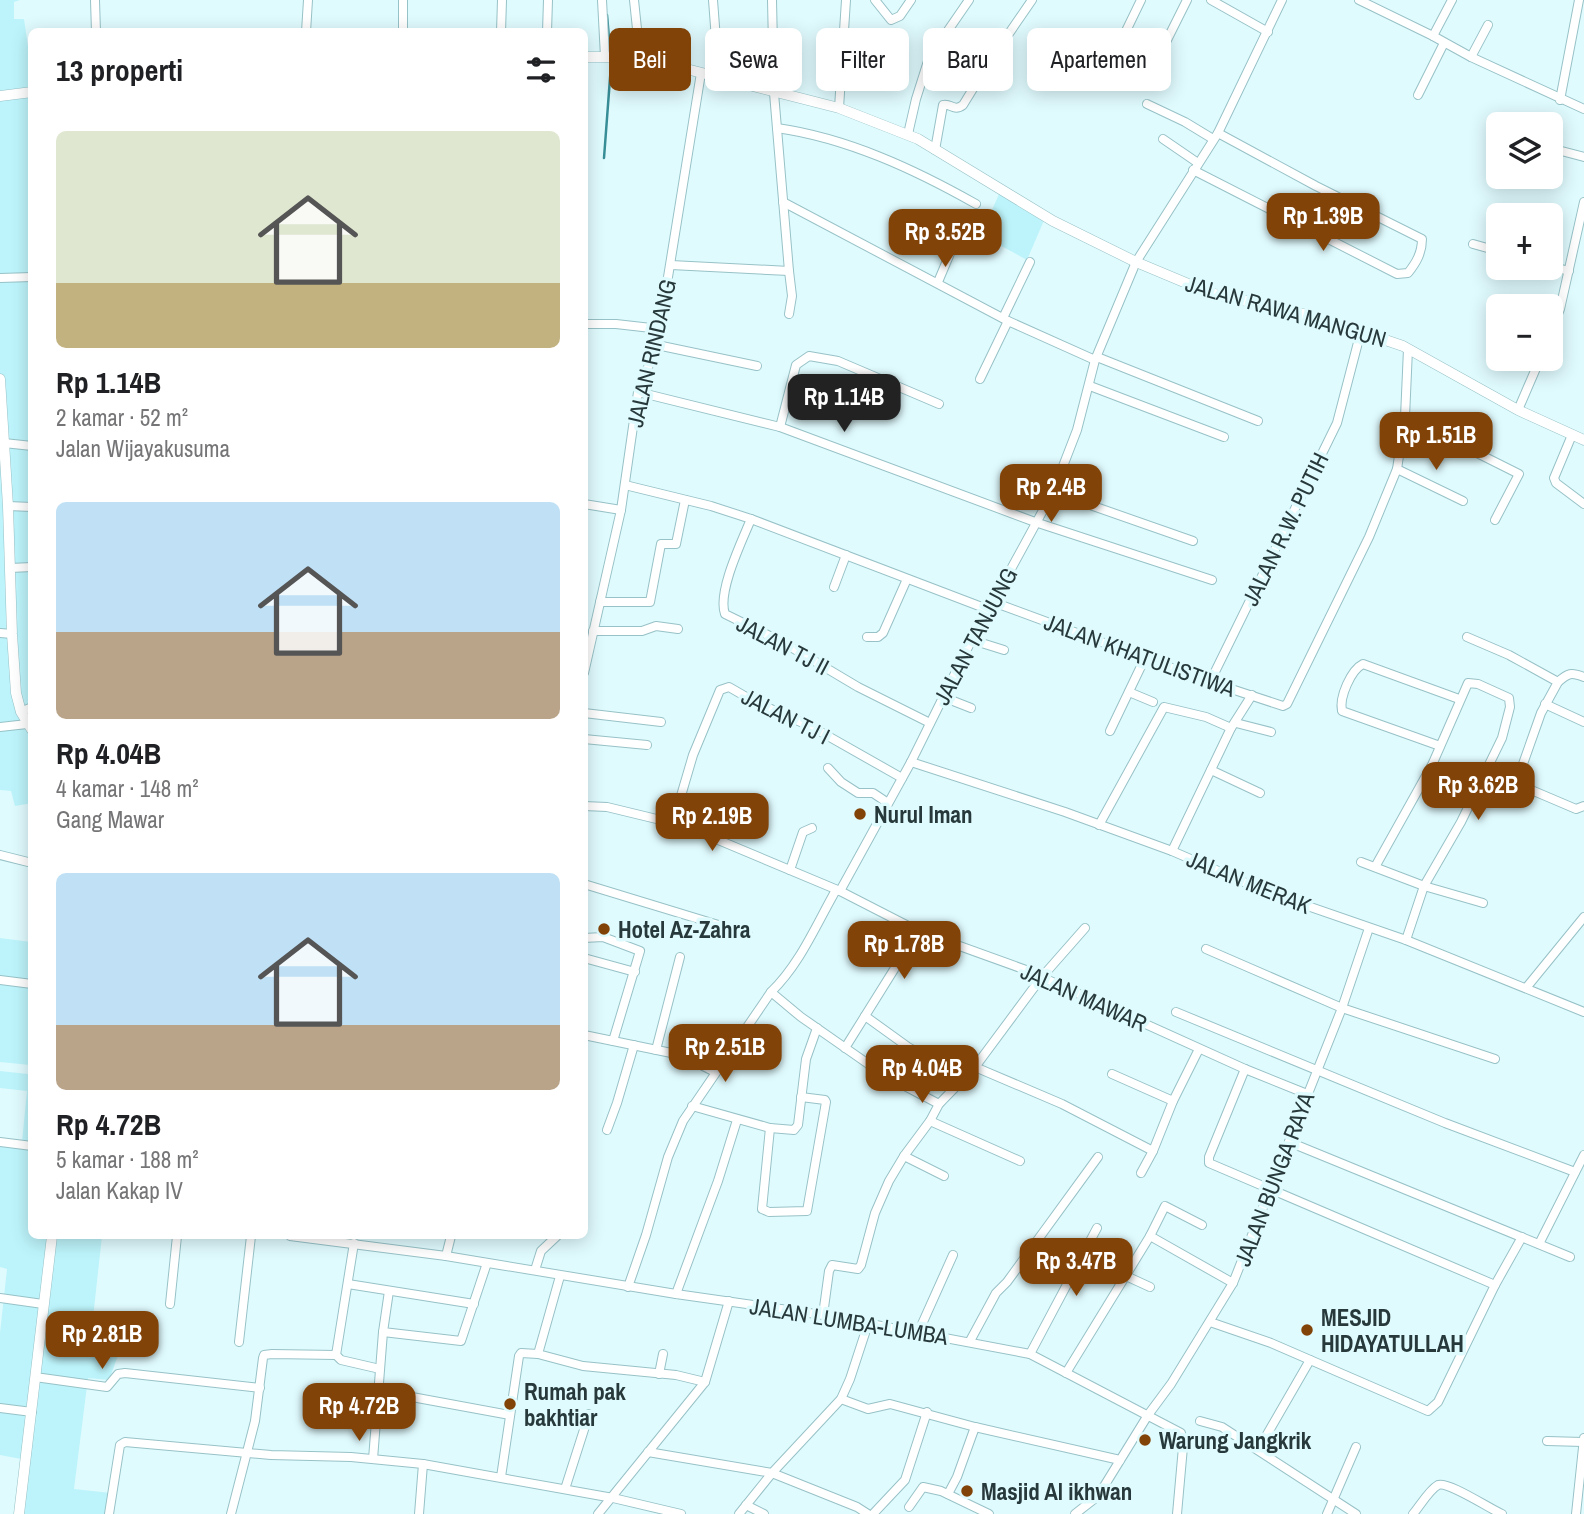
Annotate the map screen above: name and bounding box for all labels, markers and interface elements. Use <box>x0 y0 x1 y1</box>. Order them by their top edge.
chip: Beli <box>609 28 691 91</box>
chip: Sewa <box>705 28 802 91</box>
chip: Filter <box>816 28 909 91</box>
chip: Baru <box>923 28 1013 91</box>
chip: Apartemen <box>1027 28 1171 91</box>
text: 13 properti <box>56 50 183 90</box>
icon: filters <box>522 51 560 89</box>
map controls <box>1486 112 1563 371</box>
button: layers <box>1486 112 1563 189</box>
icon: home <box>245 177 371 303</box>
pin: Rp 1.39B <box>1251 194 1395 253</box>
text: Rp 1.39B <box>1283 200 1363 231</box>
button: + <box>1486 203 1563 280</box>
pin: Rp 3.52B <box>873 210 1017 269</box>
text: Rp 3.52B <box>905 216 985 247</box>
street label: JALAN RAWA MANGUN <box>1182 268 1390 354</box>
street label: JALAN RINDANG <box>619 276 683 430</box>
button: − <box>1486 294 1563 371</box>
text: Rp 1.14B <box>56 362 161 402</box>
pin: Rp 1.14B <box>772 374 916 434</box>
text: Rp 1.14B <box>804 381 884 412</box>
text: 2 kamar · 52 m² <box>56 402 188 433</box>
pin: Rp 1.51B <box>1364 412 1508 472</box>
text: Rp 1.51B <box>1396 419 1476 450</box>
text: Jalan Wijayakusuma <box>56 433 230 464</box>
street label: JALAN R.W. PUTIH <box>1235 447 1335 611</box>
pin: Rp 2.4B <box>986 464 1116 524</box>
text: Rp 2.4B <box>1016 471 1086 502</box>
icon: home <box>245 548 371 674</box>
street label: JALAN TANJUNG <box>926 562 1024 710</box>
street label: JALAN KHATULISTIWA <box>1040 606 1240 704</box>
street label: JALAN TJ II <box>731 608 835 682</box>
street label: JALAN TJ I <box>737 681 835 751</box>
text: Rp 4.04B <box>56 733 161 773</box>
pin: Rp 3.62B <box>1406 762 1550 822</box>
text: Rp 3.62B <box>1438 769 1518 800</box>
text: 4 kamar · 148 m² <box>56 773 199 804</box>
pin: Rp 2.19B <box>640 794 784 853</box>
place label: Nurul Iman <box>874 799 973 830</box>
text: Rp 2.19B <box>672 800 752 831</box>
text: Gang Mawar <box>56 804 164 835</box>
marker: Nurul Iman <box>852 806 868 822</box>
street label: JALAN MERAK <box>1182 843 1316 921</box>
place label: Hotel Az-Zahra <box>618 914 751 945</box>
icon: home <box>245 919 371 1045</box>
marker: Hotel Az-Zahra <box>596 921 612 937</box>
pin: Rp 1.78B <box>832 922 976 981</box>
text: Rp 1.78B <box>864 928 944 959</box>
street label: JALAN MAWAR <box>1016 955 1152 1039</box>
pin: Rp 2.51B <box>653 1024 797 1084</box>
text: Rp 2.51B <box>685 1031 765 1062</box>
pin: Rp 4.04B <box>850 1046 994 1105</box>
text: Rp 4.04B <box>882 1052 962 1083</box>
street label: JALAN BUNGA RAYA <box>1227 1087 1322 1270</box>
text: Rp 4.72B <box>56 1104 161 1144</box>
text: 5 kamar · 188 m² <box>56 1144 199 1175</box>
text: Jalan Kakap IV <box>56 1175 183 1206</box>
pin: Rp 3.47B <box>1004 1238 1148 1298</box>
text: Rp 3.47B <box>1036 1245 1116 1276</box>
street label: JALAN LUMBA-LUMBA <box>748 1290 951 1352</box>
place label: MESJID HIDAYATULLAH <box>1321 1302 1464 1359</box>
pin: Rp 2.81B <box>30 1312 174 1371</box>
text: Rp 2.81B <box>62 1318 142 1349</box>
marker: MESJID HIDAYATULLAH <box>1299 1322 1315 1338</box>
place label: Rumah pak bakhtiar <box>524 1376 626 1433</box>
pin: Rp 4.72B <box>287 1384 431 1443</box>
text: Rp 4.72B <box>319 1390 399 1421</box>
marker: Rumah pak bakhtiar <box>502 1396 518 1412</box>
place label: Warung Jangkrik <box>1159 1425 1312 1456</box>
marker: Warung Jangkrik <box>1137 1432 1153 1448</box>
place label: Masjid Al ikhwan <box>981 1476 1132 1507</box>
marker: Masjid Al ikhwan <box>959 1483 975 1499</box>

